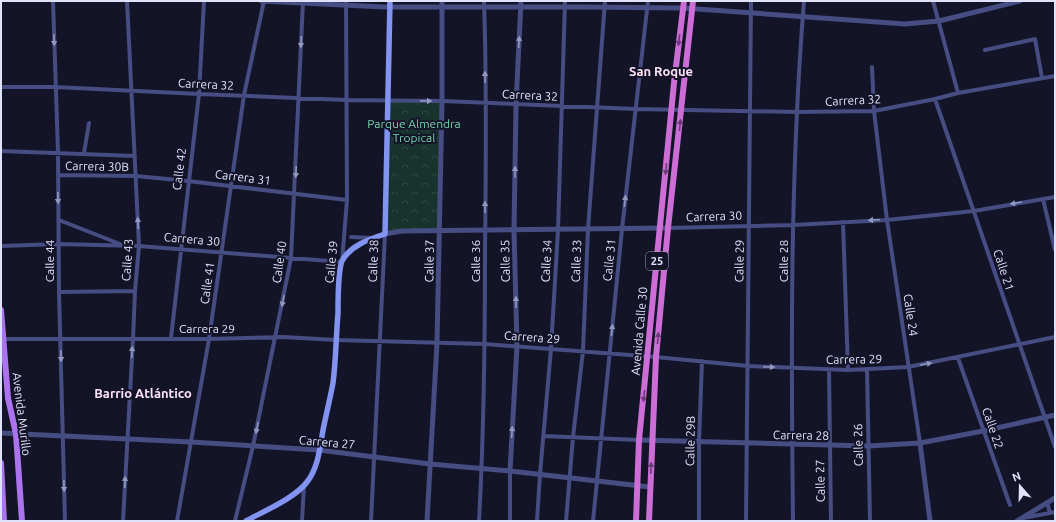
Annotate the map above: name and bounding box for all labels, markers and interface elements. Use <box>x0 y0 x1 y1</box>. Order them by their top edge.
one-way arrow <box>50 34 57 46</box>
one-way arrow <box>676 34 682 46</box>
one-way arrow <box>516 35 522 48</box>
one-way arrow <box>298 36 305 48</box>
district label: San Roque <box>629 64 693 78</box>
one-way arrow <box>482 70 488 83</box>
street label: Carrera 32 <box>178 76 234 92</box>
street label: Carrera 32 <box>502 87 558 103</box>
street label: Carrera 32 <box>825 92 881 108</box>
one-way arrow <box>420 98 433 104</box>
park label: Parque Almendra Tropical <box>367 117 461 144</box>
one-way arrow <box>676 119 683 131</box>
street label: Calle 42 <box>170 147 188 191</box>
street label: Carrera 30B <box>65 159 129 173</box>
one-way arrow <box>662 163 669 175</box>
one-way arrow <box>512 165 518 178</box>
one-way arrow <box>293 166 299 179</box>
street label: Carrera 31 <box>214 167 272 187</box>
one-way arrow <box>55 192 61 205</box>
one-way arrow <box>622 195 628 207</box>
one-way arrow <box>482 200 488 213</box>
one-way arrow <box>1010 201 1023 207</box>
street label: Carrera 30 <box>686 209 743 223</box>
one-way arrow <box>135 217 142 229</box>
one-way arrow <box>868 217 880 224</box>
street label: Carrera 30 <box>163 230 221 248</box>
street label: Calle 43 <box>119 238 135 282</box>
street label: Calle 31 <box>600 238 618 282</box>
street label: Calle 44 <box>43 239 56 282</box>
street label: Calle 38 <box>366 239 380 283</box>
street label: Calle 36 <box>469 239 482 282</box>
street label: Calle 34 <box>538 239 554 283</box>
street label: Calle 33 <box>569 239 583 283</box>
street label: Calle 28 <box>777 239 790 282</box>
street label: Calle 40 <box>270 240 288 284</box>
street label: Calle 39 <box>322 240 340 284</box>
street label: Calle 37 <box>422 240 436 282</box>
street label: Calle 35 <box>498 240 512 282</box>
street label: Calle 29 <box>732 240 746 282</box>
street label: Calle 21 <box>991 248 1017 292</box>
road number: 25 <box>646 252 668 270</box>
street label: Calle 41 <box>198 261 216 305</box>
street label: Avenida Calle 30 <box>629 286 649 376</box>
street label: Calle 24 <box>902 293 920 337</box>
one-way arrow <box>279 295 285 307</box>
one-way arrow <box>513 295 519 308</box>
street label: Carrera 29 <box>179 322 235 335</box>
one-way arrow <box>608 324 615 336</box>
street label: Carrera 29 <box>503 329 561 345</box>
one-way arrow <box>655 332 661 344</box>
one-way arrow <box>129 346 136 358</box>
one-way arrow <box>58 350 64 363</box>
street label: Carrera 29 <box>826 352 882 366</box>
one-way arrow <box>920 360 932 366</box>
one-way arrow <box>763 363 775 370</box>
street label: Avenida Murillo <box>10 372 34 456</box>
district label: Barrio Atlántico <box>94 386 192 400</box>
one-way arrow <box>640 390 647 402</box>
street label: Calle 22 <box>980 406 1006 450</box>
street label: Calle 29B <box>683 416 697 466</box>
one-way arrow <box>253 422 259 435</box>
street label: Calle 26 <box>851 423 865 466</box>
one-way arrow <box>509 426 516 438</box>
street label: Carrera 28 <box>773 428 829 442</box>
street label: Carrera 27 <box>298 433 356 451</box>
street label: Calle 27 <box>813 460 827 502</box>
one-way arrow <box>647 462 654 474</box>
north arrow <box>1000 466 1040 506</box>
text: N <box>1011 470 1022 484</box>
one-way arrow <box>122 476 129 488</box>
one-way arrow <box>61 480 67 493</box>

